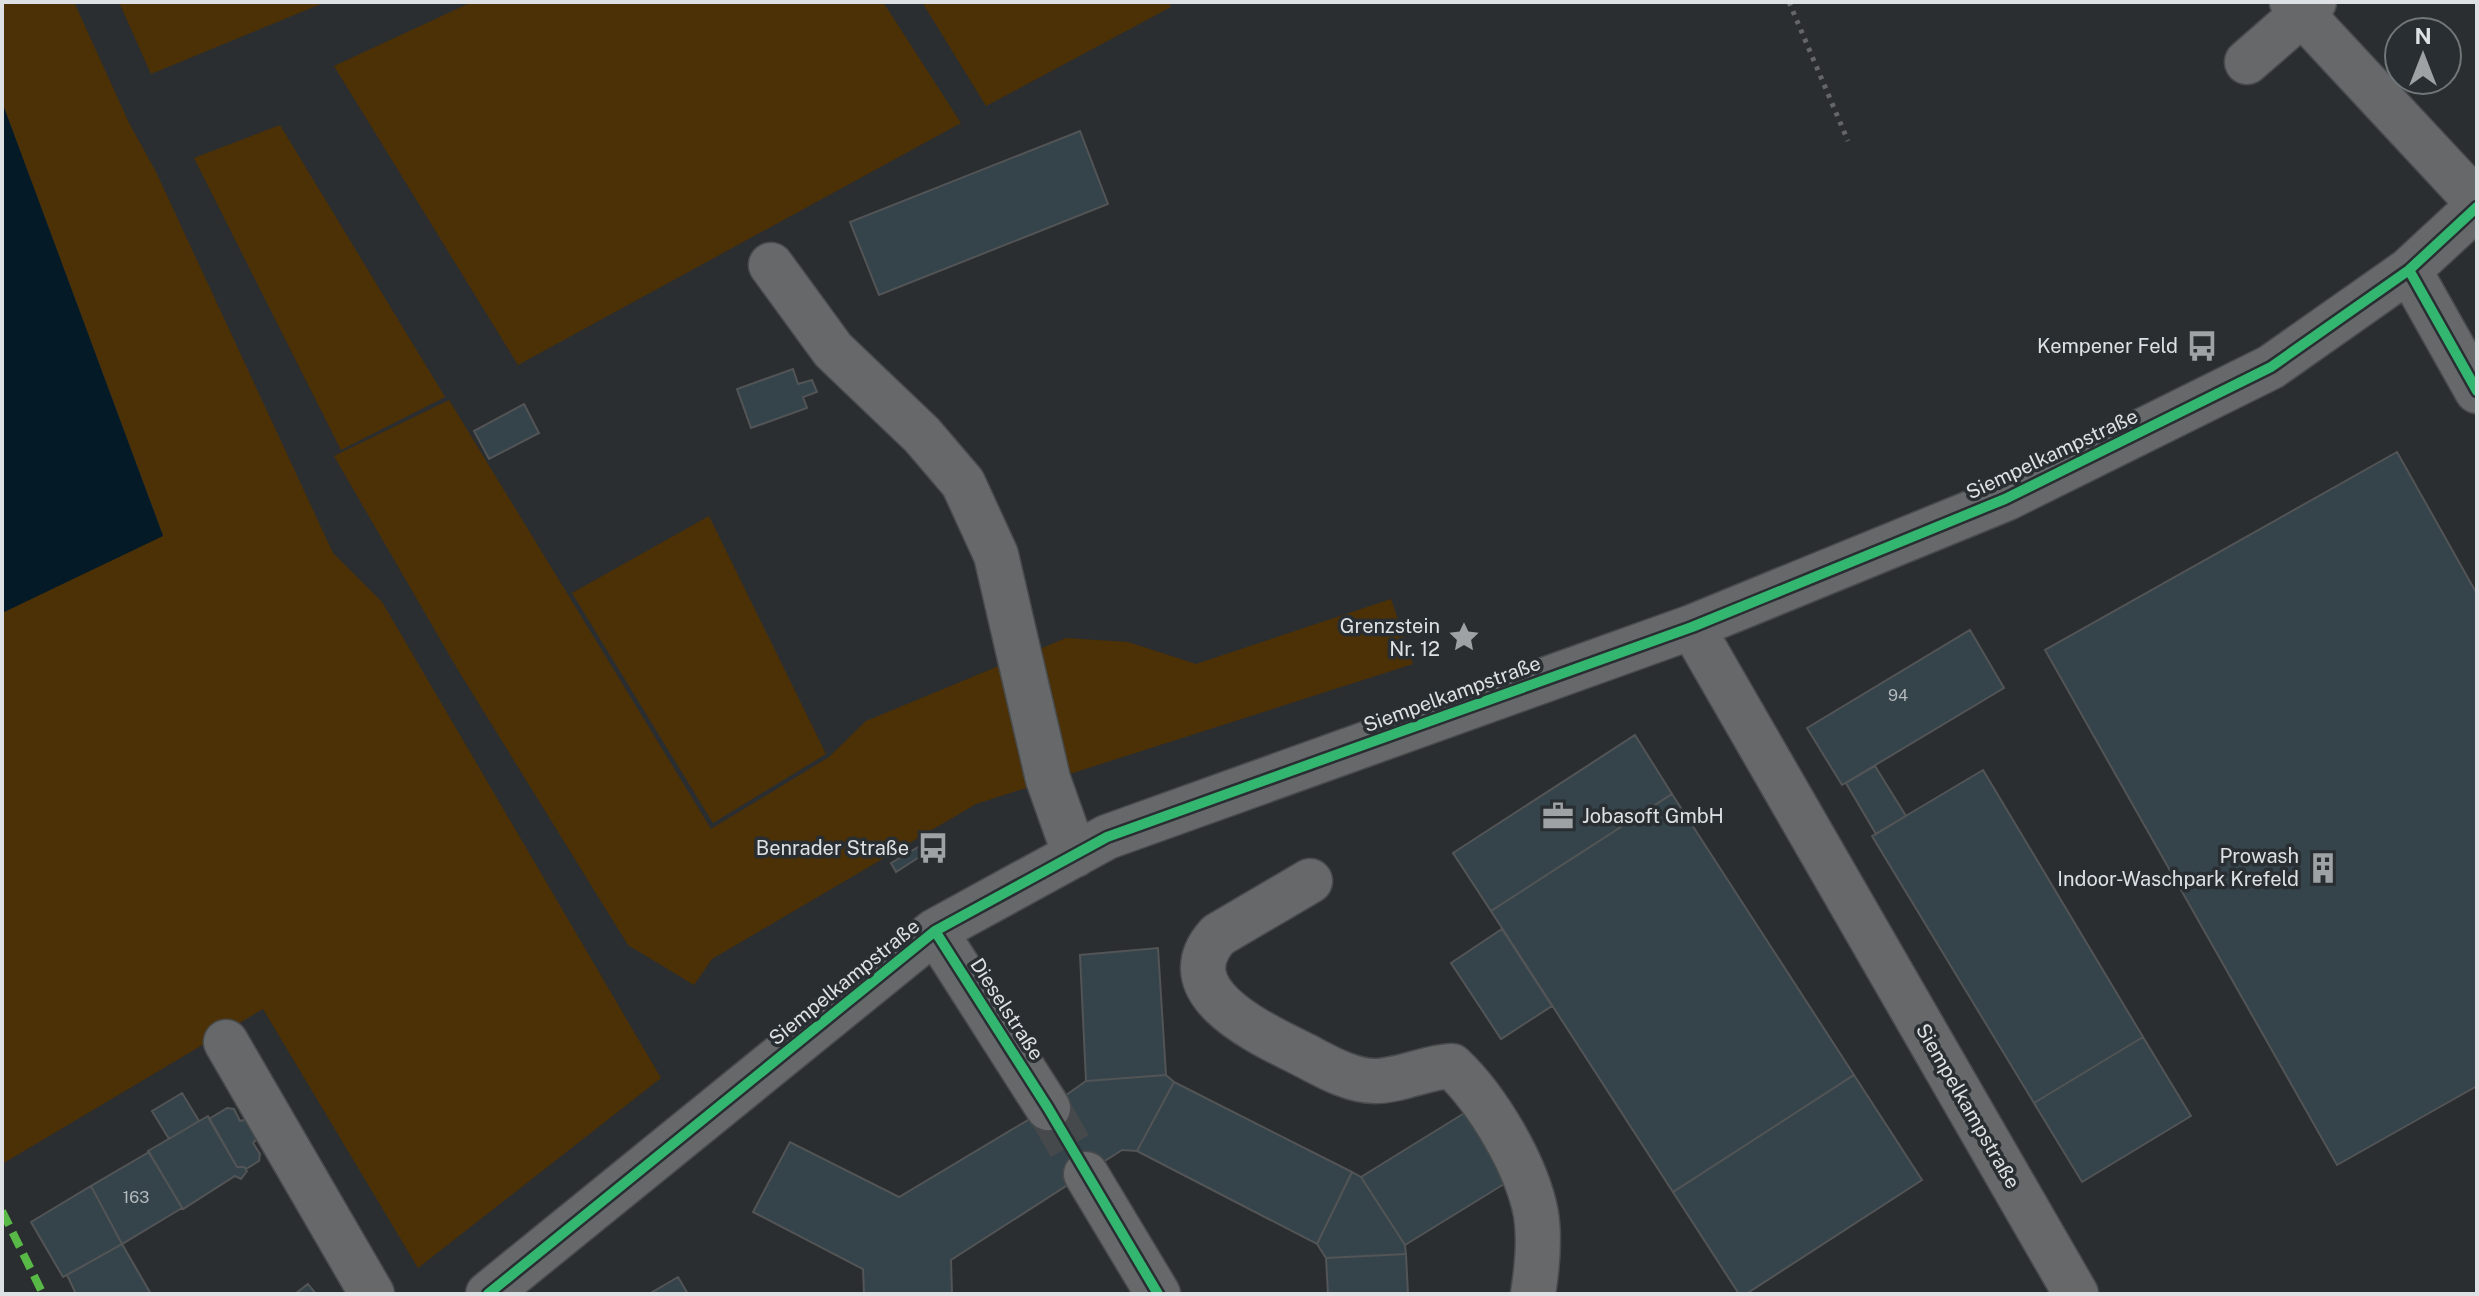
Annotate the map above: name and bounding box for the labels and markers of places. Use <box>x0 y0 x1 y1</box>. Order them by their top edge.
bus stop icon: Kempener Feld <box>2185 329 2219 363</box>
place label: Kempener Feld <box>2037 334 2178 358</box>
place label: Grenzstein Nr. 12 <box>1340 614 1440 661</box>
place icon: Grenzstein Nr. 12 <box>1447 620 1481 654</box>
office icon: Jobasoft GmbH <box>1541 799 1575 833</box>
place label: Jobasoft GmbH <box>1582 804 1724 828</box>
bus stop icon: Benrader Straße <box>916 831 950 865</box>
place label: Benrader Straße <box>756 836 909 860</box>
place label: Prowash Indoor-Waschpark Krefeld <box>2057 844 2299 891</box>
building icon: Prowash Indoor-Waschpark Krefeld <box>2306 851 2340 885</box>

